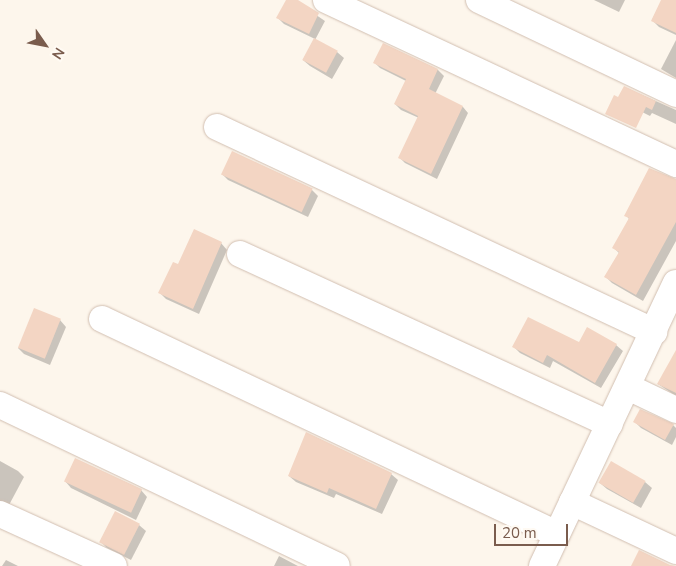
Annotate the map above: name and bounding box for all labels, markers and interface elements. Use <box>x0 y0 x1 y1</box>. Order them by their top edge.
north arrow <box>20 20 70 70</box>
text: N <box>47 44 69 63</box>
scale bar <box>496 514 570 546</box>
text: 20 m <box>502 523 537 543</box>

